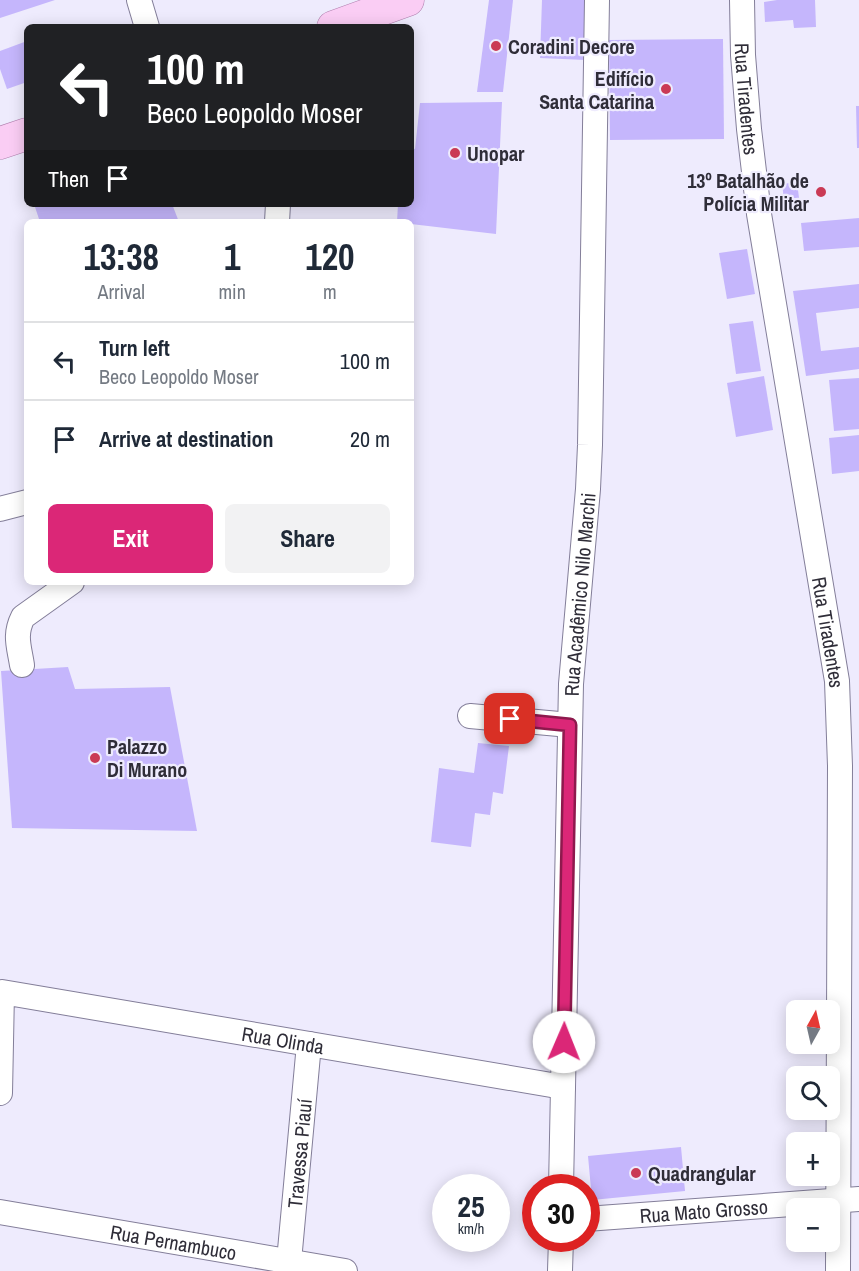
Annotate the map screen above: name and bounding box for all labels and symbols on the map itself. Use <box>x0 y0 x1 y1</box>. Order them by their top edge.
place label: Coradini Decore <box>508 33 635 60</box>
marker: Coradini Decore <box>489 39 503 53</box>
street label: Rua Tiradentes <box>729 43 765 156</box>
place label: Edifício Santa Catarina <box>539 65 654 115</box>
marker: Edifício Santa Catarina <box>659 82 673 96</box>
place label: Unopar <box>467 140 525 167</box>
marker: Unopar <box>448 146 462 160</box>
place label: 13º Batalhão de Polícia Militar <box>687 167 810 217</box>
marker: 13º Batalhão de Polícia Militar <box>814 185 828 199</box>
street label: Rua Acadêmico Nilo Marchi <box>557 491 601 697</box>
street label: Rua Tiradentes <box>806 575 851 688</box>
pin <box>484 693 535 744</box>
place label: Palazzo Di Murano <box>107 733 187 783</box>
marker: Palazzo Di Murano <box>88 751 102 765</box>
north arrow <box>786 1000 840 1054</box>
position arrow <box>532 1010 596 1074</box>
street label: Rua Olinda <box>240 1019 326 1060</box>
street label: Travessa Piauí <box>280 1097 317 1209</box>
place label: Quadrangular <box>648 1160 756 1187</box>
marker: Quadrangular <box>629 1166 643 1180</box>
speed limit sign: 30 <box>522 1174 600 1252</box>
street label: Rua Mato Grosso <box>639 1192 769 1229</box>
street label: Rua Pernambuco <box>108 1218 239 1266</box>

